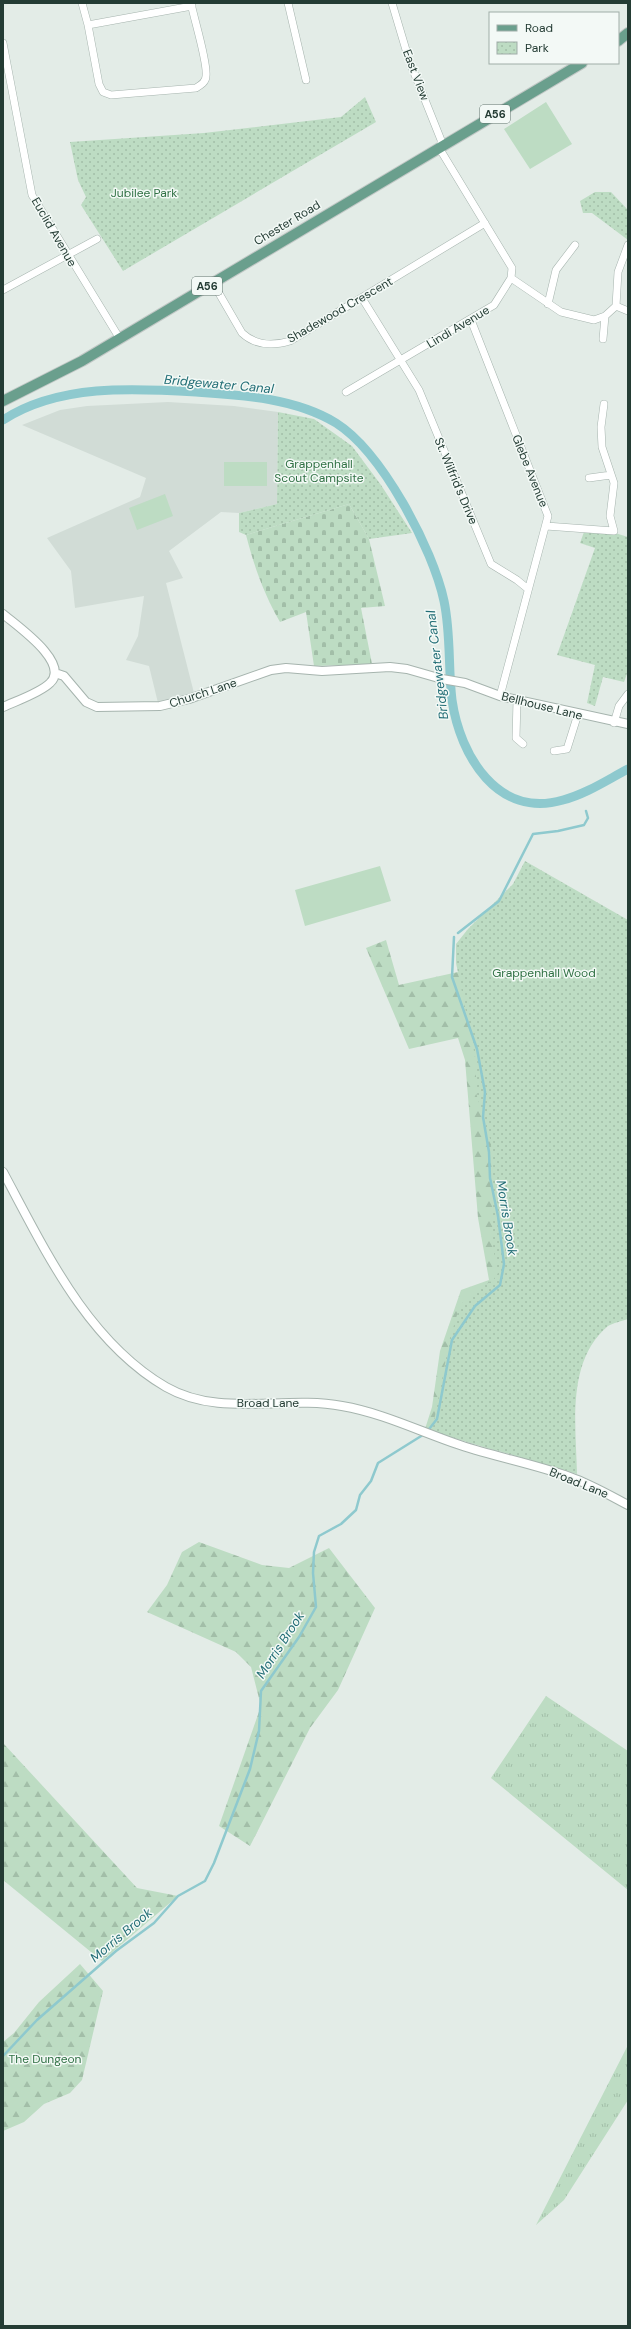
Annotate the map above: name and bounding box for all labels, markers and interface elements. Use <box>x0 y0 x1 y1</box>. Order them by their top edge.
legend <box>489 12 619 64</box>
text: Road <box>525 20 553 36</box>
text: Park <box>525 40 549 56</box>
street label: East View <box>399 47 433 103</box>
road number: A56 <box>480 105 510 123</box>
park label: Jubilee Park <box>111 185 177 201</box>
street label: Euclid Avenue <box>28 194 80 270</box>
street label: Chester Road <box>251 197 323 249</box>
street label: Shadewood Crescent <box>284 273 396 347</box>
road number: A56 <box>192 277 222 295</box>
street label: Lindi Avenue <box>424 302 492 352</box>
water label: Bridgewater Canal <box>164 371 276 397</box>
street label: Glebe Avenue <box>508 432 552 510</box>
street label: St. Wilfrid's Drive <box>430 435 482 527</box>
park label: Grappenhall Scout Campsite <box>274 456 364 486</box>
water label: Bridgewater Canal <box>422 608 452 721</box>
street label: Church Lane <box>167 675 239 711</box>
street label: Bellhouse Lane <box>500 688 584 724</box>
park label: Grappenhall Wood <box>492 965 596 981</box>
water label: Morris Brook <box>493 1179 521 1257</box>
street label: Broad Lane <box>237 1395 299 1411</box>
street label: Broad Lane <box>547 1464 611 1502</box>
water label: Morris Brook <box>252 1608 308 1682</box>
water label: Morris Brook <box>86 1904 156 1966</box>
park label: The Dungeon <box>9 2051 82 2067</box>

